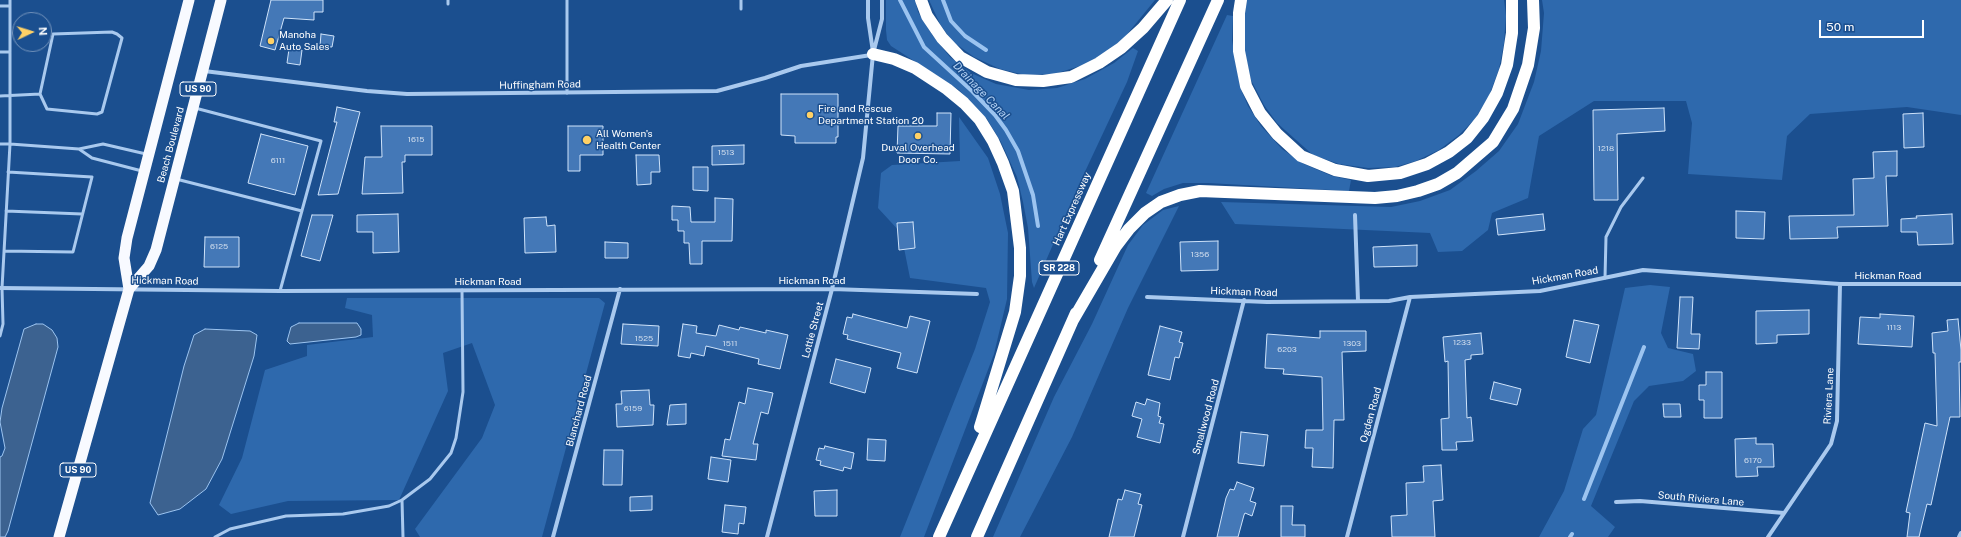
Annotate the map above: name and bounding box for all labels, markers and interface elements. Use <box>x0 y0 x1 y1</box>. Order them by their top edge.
north arrow <box>12 12 52 52</box>
scale bar <box>1821 12 1926 38</box>
text: 50 m <box>1826 20 1854 34</box>
text: N <box>37 27 49 36</box>
place label: Manoha Auto Sales <box>279 29 329 52</box>
marker: Manoha Auto Sales <box>266 36 276 46</box>
water label: Drainage Canal <box>950 59 1012 123</box>
street label: Huffingham Road <box>499 78 581 92</box>
road number: US 90 <box>180 82 216 96</box>
place label: Fire and Rescue Department Station 20 <box>818 103 924 126</box>
street label: Beach Boulevard <box>155 106 187 184</box>
marker: Fire and Rescue Department Station 20 <box>805 110 815 120</box>
place label: All Women's Health Center <box>596 128 661 152</box>
marker: Duval Overhead Door Co. <box>913 131 923 141</box>
marker: All Women's Health Center <box>581 134 593 146</box>
house number: 1615 <box>408 135 424 145</box>
place label: Duval Overhead Door Co. <box>881 142 955 166</box>
house number: 1218 <box>1598 144 1614 154</box>
house number: 1513 <box>718 148 734 158</box>
house number: 6111 <box>271 156 285 166</box>
street label: Hart Expressway <box>1050 171 1094 247</box>
house number: 6125 <box>210 242 228 252</box>
house number: 1356 <box>1191 250 1209 260</box>
road number: SR 228 <box>1039 261 1079 275</box>
street label: Hickman Road <box>1531 264 1599 288</box>
street label: Hickman Road <box>1854 270 1922 282</box>
street label: Hickman Road <box>131 274 199 288</box>
street label: Hickman Road <box>778 275 846 287</box>
street label: Hickman Road <box>454 276 522 288</box>
street label: Hickman Road <box>1210 285 1278 299</box>
street label: Lottie Street <box>800 300 826 360</box>
house number: 1113 <box>1887 323 1901 333</box>
house number: 1525 <box>635 334 653 344</box>
house number: 1233 <box>1453 338 1471 348</box>
house number: 1511 <box>723 339 737 349</box>
house number: 1303 <box>1343 339 1361 349</box>
house number: 6203 <box>1277 345 1297 355</box>
street label: Riviera Lane <box>1822 367 1836 425</box>
street label: Blanchard Road <box>564 374 594 448</box>
street label: Smallwood Road <box>1190 378 1222 456</box>
street label: Ogden Road <box>1358 386 1384 444</box>
house number: 6159 <box>624 404 642 414</box>
house number: 6170 <box>1744 456 1762 466</box>
road number: US 90 <box>60 463 96 477</box>
street label: South Riviera Lane <box>1657 489 1745 509</box>

